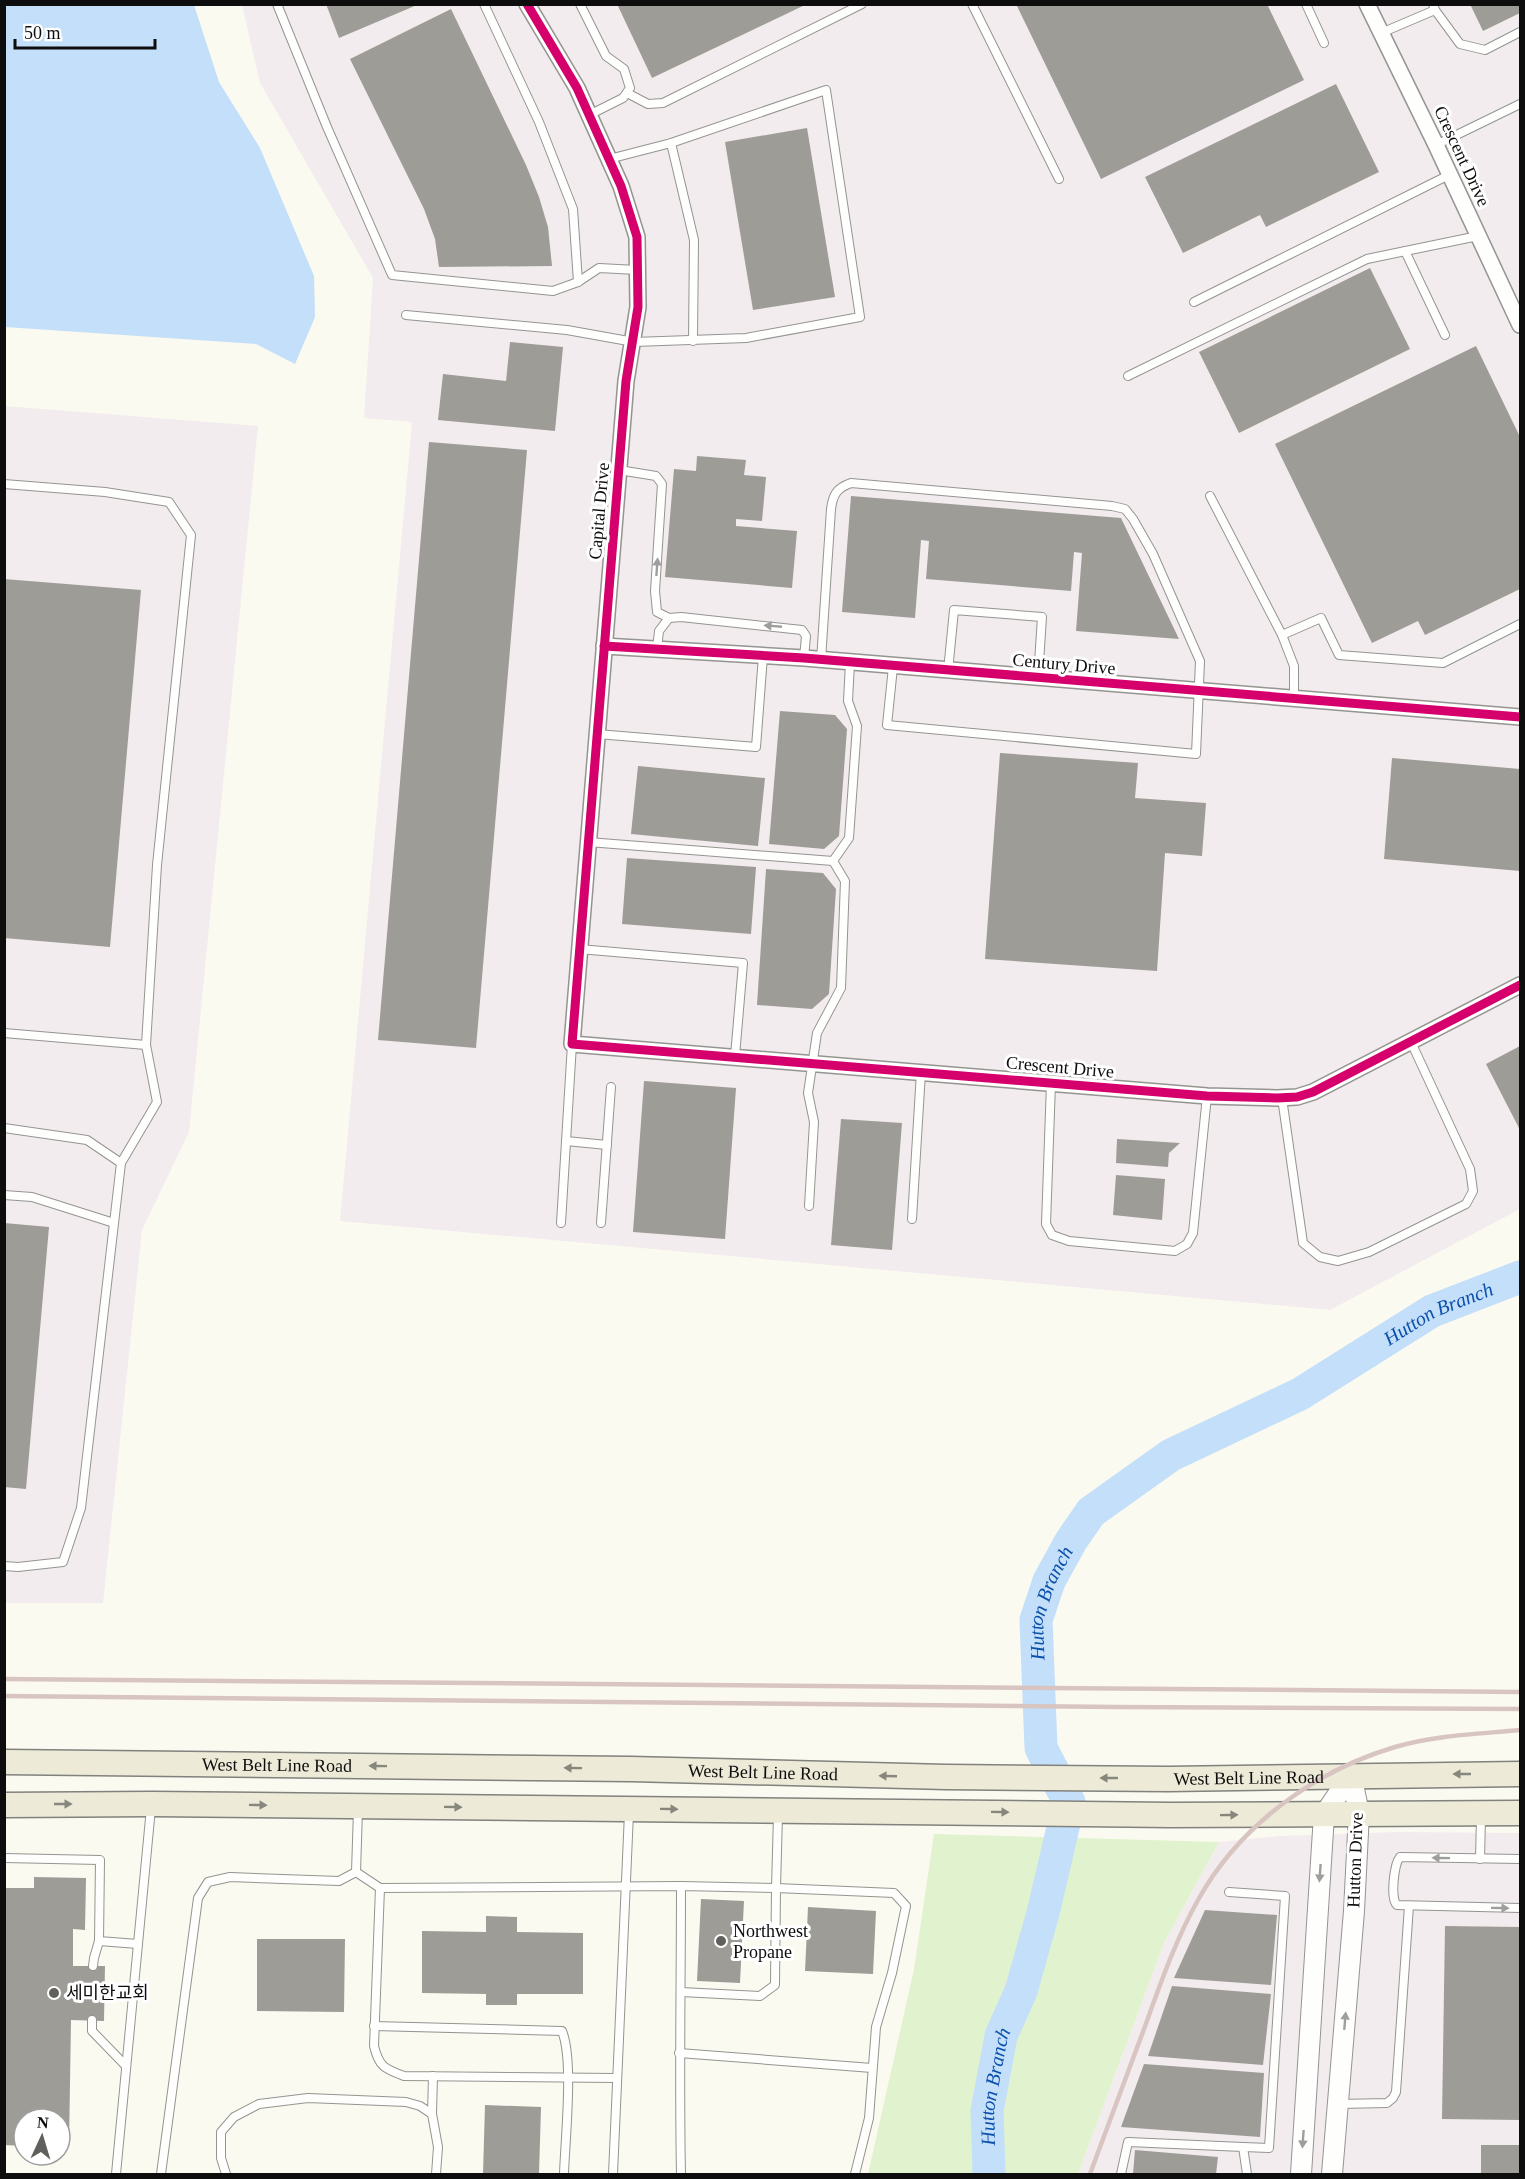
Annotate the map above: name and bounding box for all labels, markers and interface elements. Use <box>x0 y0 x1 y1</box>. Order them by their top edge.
scale bar <box>15 12 154 50</box>
text: 50 m <box>24 23 61 43</box>
street label: Crescent Drive <box>1430 103 1494 209</box>
street label: Capital Drive <box>585 462 613 560</box>
one-way arrow <box>652 557 661 576</box>
one-way arrow <box>764 621 783 631</box>
street label: Century Drive <box>1012 650 1116 678</box>
street label: Crescent Drive <box>1005 1052 1115 1082</box>
water label: Hutton Branch <box>1379 1278 1496 1350</box>
water label: Hutton Branch <box>1024 1542 1077 1662</box>
street label: West Belt Line Road <box>202 1754 352 1776</box>
street label: West Belt Line Road <box>688 1760 838 1784</box>
one-way arrow <box>368 1761 387 1771</box>
one-way arrow <box>563 1763 582 1773</box>
street label: West Belt Line Road <box>1174 1767 1324 1789</box>
one-way arrow <box>1453 1769 1472 1779</box>
one-way arrow <box>878 1771 897 1781</box>
one-way arrow <box>1100 1774 1119 1783</box>
one-way arrow <box>53 1799 72 1809</box>
one-way arrow <box>248 1800 267 1810</box>
one-way arrow <box>443 1802 462 1812</box>
one-way arrow <box>659 1804 678 1814</box>
one-way arrow <box>990 1808 1009 1817</box>
one-way arrow <box>1220 1810 1239 1820</box>
street label: Hutton Drive <box>1343 1812 1367 1908</box>
one-way arrow <box>1432 1853 1451 1863</box>
one-way arrow <box>1315 1864 1325 1883</box>
one-way arrow <box>1490 1903 1509 1913</box>
place label: Northwest Propane <box>733 1921 808 1962</box>
marker: Northwest Propane <box>714 1934 728 1948</box>
place label: 세미한교회 <box>66 1983 149 2003</box>
marker: 세미한교회 <box>47 1986 61 2000</box>
one-way arrow <box>1340 2011 1350 2030</box>
water label: Hutton Branch <box>976 2024 1014 2147</box>
north arrow <box>12 2107 72 2167</box>
text: N <box>37 2114 50 2131</box>
one-way arrow <box>1299 2129 1308 2148</box>

